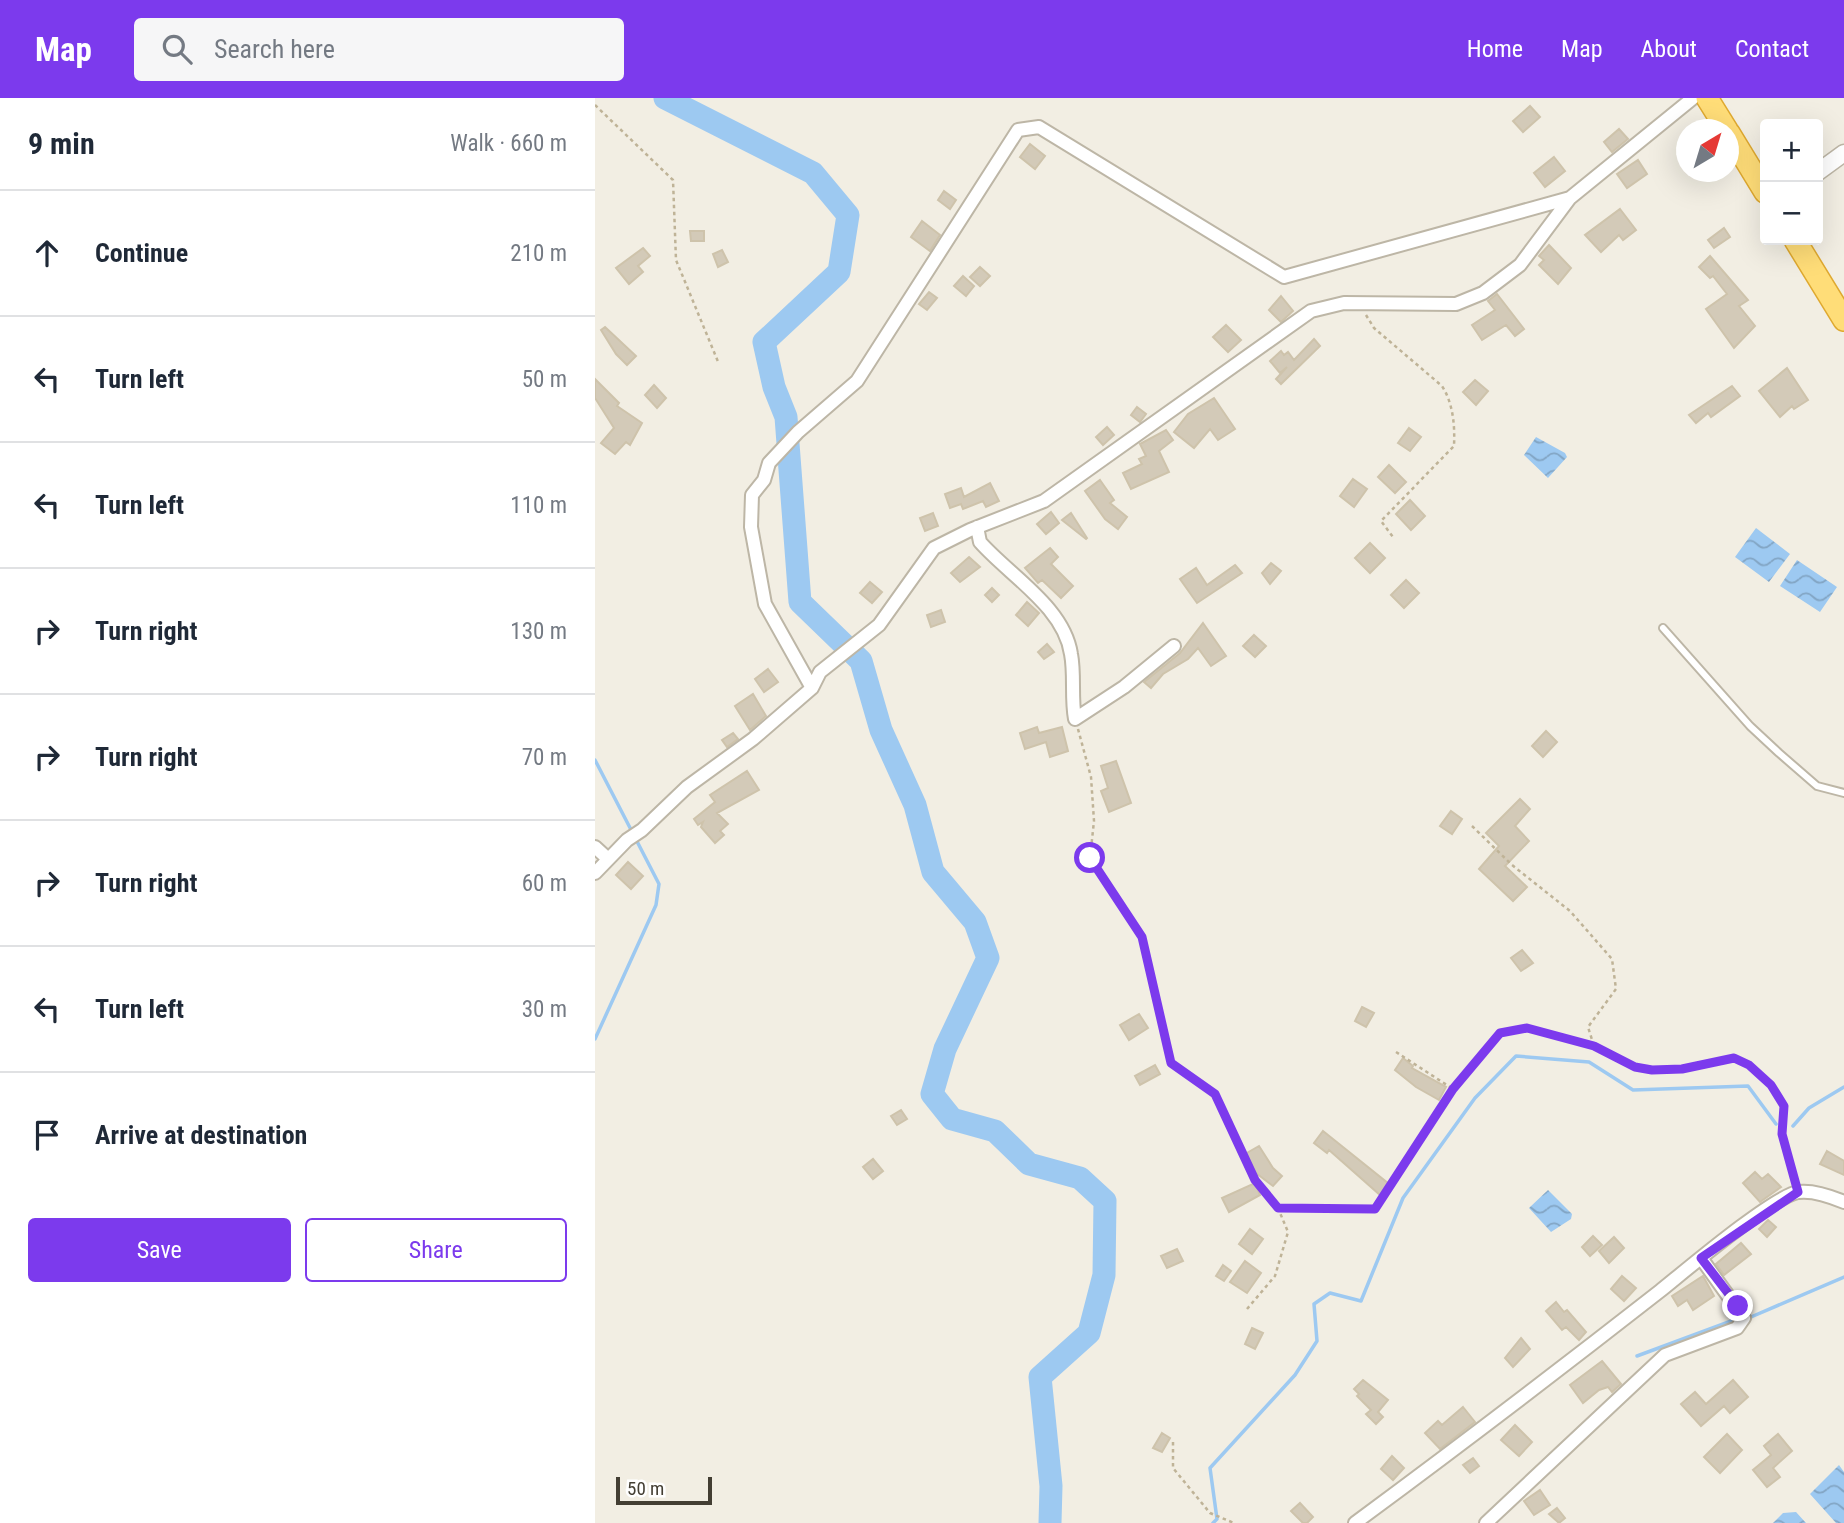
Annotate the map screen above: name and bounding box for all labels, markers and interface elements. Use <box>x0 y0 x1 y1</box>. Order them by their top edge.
search box <box>134 18 624 81</box>
text: Map <box>35 30 92 69</box>
icon: search <box>158 30 196 68</box>
text: Search here <box>214 34 335 64</box>
text: Home <box>1467 35 1523 63</box>
text: Map <box>1561 35 1603 63</box>
text: About <box>1641 35 1697 63</box>
text: Contact <box>1735 35 1809 63</box>
north arrow <box>1676 119 1739 182</box>
map controls <box>1760 119 1823 245</box>
button: + <box>1760 119 1823 182</box>
text: 9 min <box>28 126 95 161</box>
text: Walk · 660 m <box>450 130 567 157</box>
button: − <box>1760 182 1823 245</box>
icon: ahead <box>28 234 66 272</box>
text: Continue <box>95 238 188 268</box>
text: 210 m <box>510 240 567 267</box>
icon: left <box>28 360 66 398</box>
text: Turn left <box>95 364 184 394</box>
text: 50 m <box>522 366 567 393</box>
icon: left <box>28 486 66 524</box>
text: Turn left <box>95 490 184 520</box>
text: 110 m <box>510 492 567 519</box>
icon: right <box>28 612 66 650</box>
text: Turn right <box>95 616 197 646</box>
text: 130 m <box>510 618 567 645</box>
icon: right <box>28 738 66 776</box>
text: Turn right <box>95 742 197 772</box>
text: 70 m <box>522 744 567 771</box>
route start <box>1074 842 1105 873</box>
icon: right <box>28 864 66 902</box>
text: Turn right <box>95 868 197 898</box>
text: 60 m <box>522 870 567 897</box>
icon: left <box>28 990 66 1028</box>
text: Turn left <box>95 994 184 1024</box>
text: 30 m <box>522 996 567 1023</box>
icon: arrive <box>28 1116 66 1154</box>
text: Arrive at destination <box>95 1120 307 1150</box>
button: Save <box>28 1218 291 1282</box>
button: Share <box>305 1218 567 1282</box>
route end <box>1722 1290 1753 1321</box>
scale bar <box>616 1474 712 1506</box>
text: 50 m <box>627 1477 664 1500</box>

